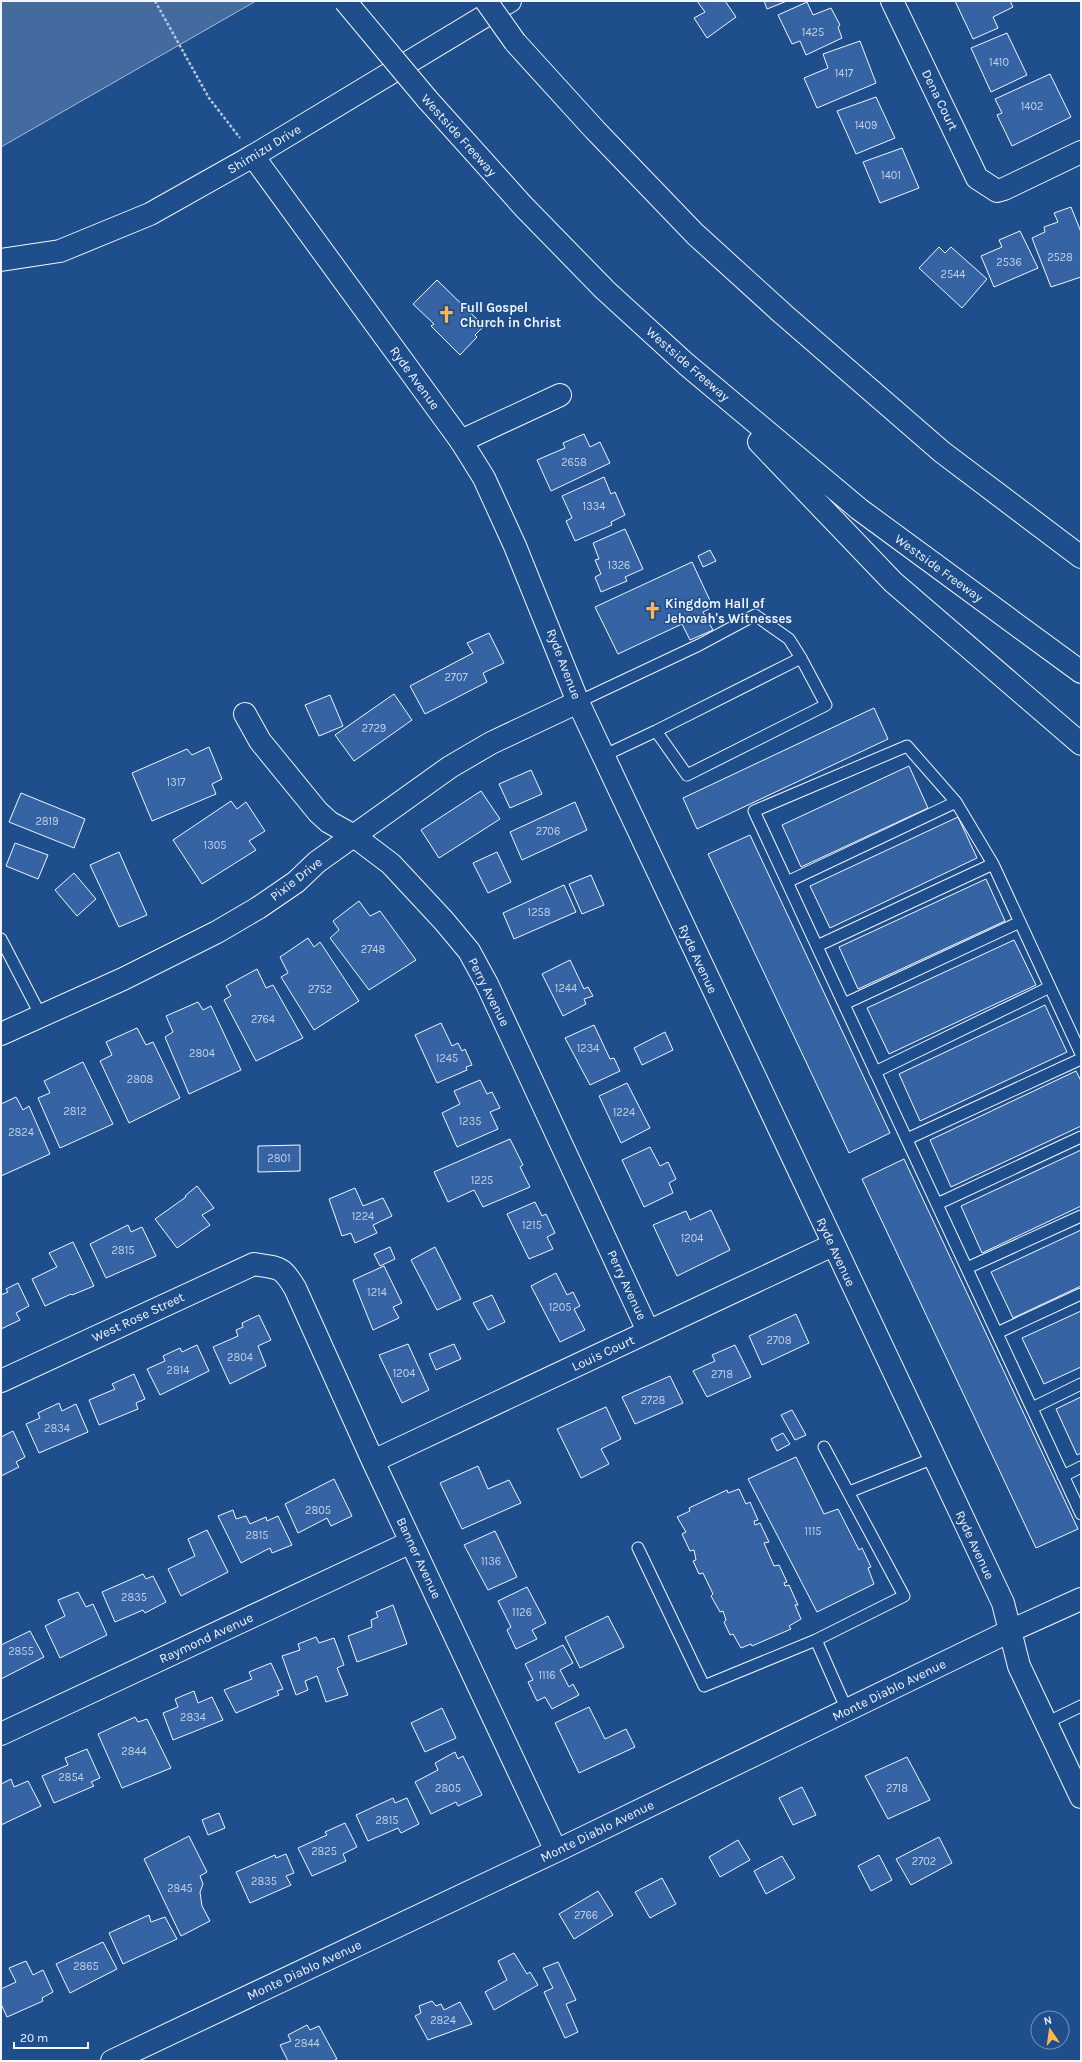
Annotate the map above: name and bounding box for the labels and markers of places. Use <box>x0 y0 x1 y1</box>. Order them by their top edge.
place label: Full Gospel Church in Christ <box>460 300 561 330</box>
church icon: Full Gospel Church in Christ <box>437 304 457 324</box>
place label: Kingdom Hall of Jehovah's Witnesses <box>665 596 792 626</box>
church icon: Kingdom Hall of Jehovah's Witnesses <box>642 600 662 620</box>

